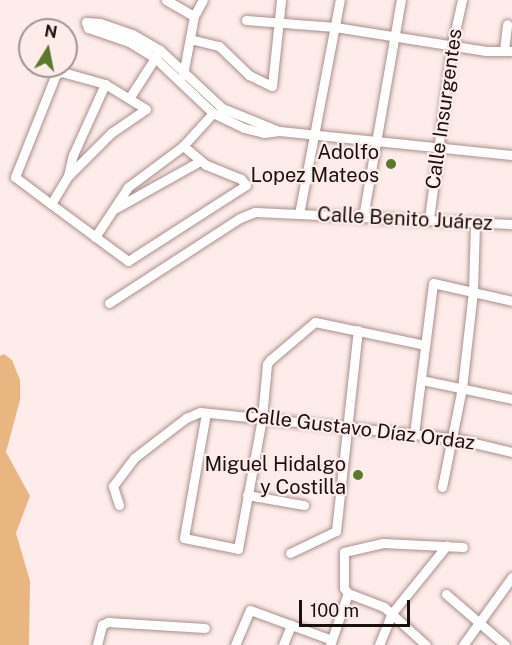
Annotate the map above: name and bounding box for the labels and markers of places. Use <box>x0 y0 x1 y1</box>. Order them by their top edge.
place label: Adolfo Lopez Mateos <box>251 140 379 187</box>
marker: Adolfo Lopez Mateos <box>384 157 398 171</box>
place label: Miguel Hidalgo y Costilla <box>204 452 346 499</box>
marker: Miguel Hidalgo y Costilla <box>351 468 365 482</box>

